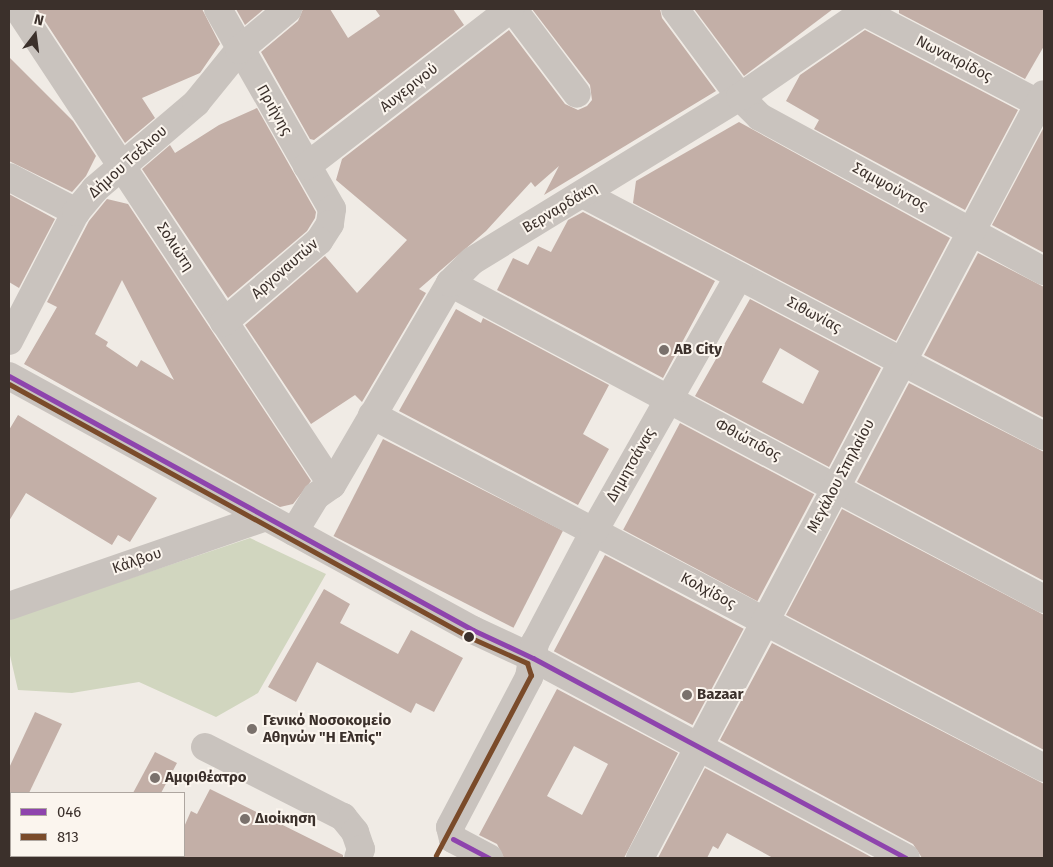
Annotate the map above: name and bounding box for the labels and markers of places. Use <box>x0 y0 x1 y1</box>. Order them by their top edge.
place label: ΑΒ City <box>674 341 722 359</box>
marker: ΑΒ City <box>658 344 670 356</box>
unlabelled marker <box>464 632 474 642</box>
place label: Bazaar <box>697 686 744 704</box>
marker: Bazaar <box>681 689 693 701</box>
place label: Γενικό Νοσοκομείο Αθηνών "Η Ελπίς" <box>263 711 391 746</box>
marker: Γενικό Νοσοκομείο Αθηνών "Η Ελπίς" <box>245 722 259 736</box>
place label: Αμφιθέατρο <box>165 769 246 787</box>
marker: Αμφιθέατρο <box>149 772 161 784</box>
place label: Διοίκηση <box>255 810 316 828</box>
marker: Διοίκηση <box>239 813 251 825</box>

